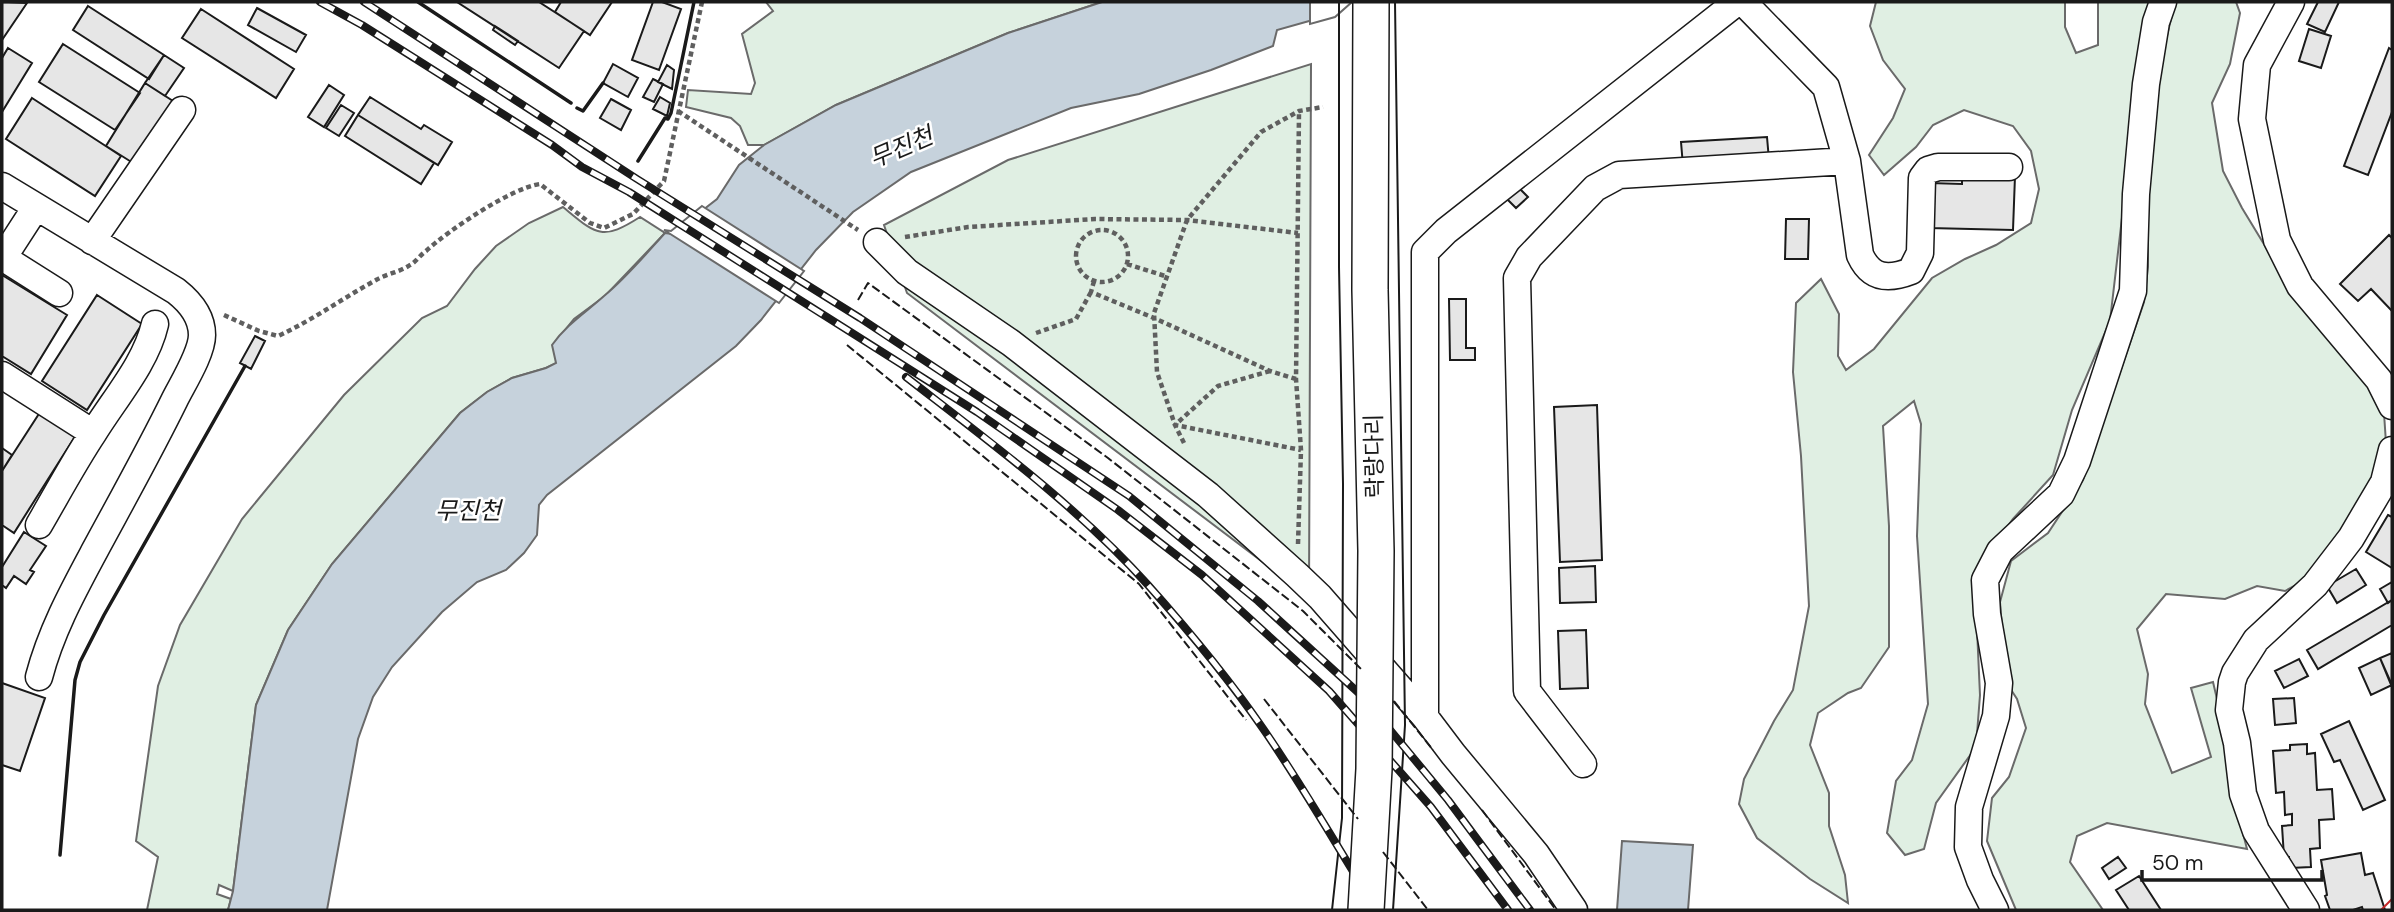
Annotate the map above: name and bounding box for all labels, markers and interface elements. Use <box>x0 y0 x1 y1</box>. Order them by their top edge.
water label: 무진천 <box>864 119 940 174</box>
street label: 락랑다리 <box>1358 413 1390 499</box>
water label: 무진천 <box>435 495 504 526</box>
scale bar <box>2142 838 2322 882</box>
text: 50 m <box>2152 849 2203 877</box>

